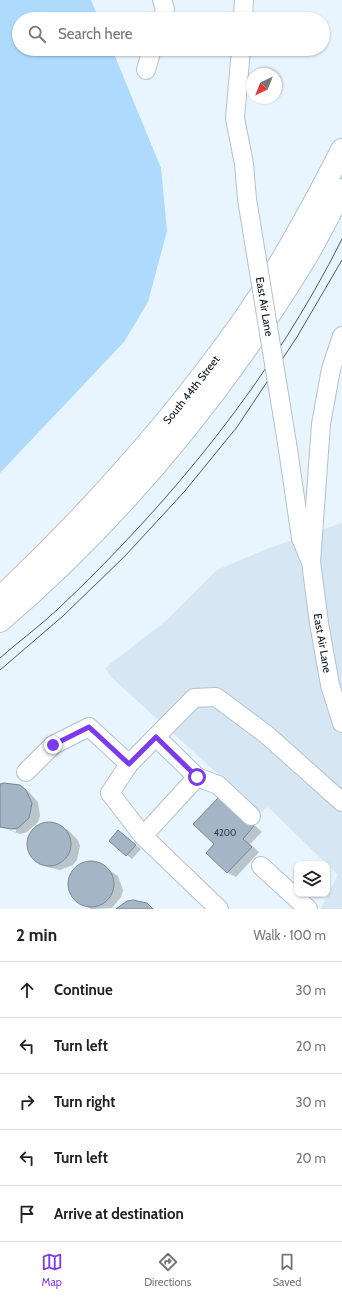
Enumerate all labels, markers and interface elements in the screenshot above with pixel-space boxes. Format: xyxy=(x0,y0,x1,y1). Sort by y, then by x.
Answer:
search box xyxy=(12,12,330,56)
icon: search xyxy=(26,23,48,45)
text: Search here xyxy=(58,25,133,43)
north arrow xyxy=(246,68,282,104)
street label: East Air Lane xyxy=(253,276,276,338)
street label: South 44th Street xyxy=(160,352,223,427)
street label: East Air Lane xyxy=(311,613,335,674)
route end xyxy=(44,736,62,754)
route start xyxy=(188,768,206,786)
house number: 4200 xyxy=(214,827,236,838)
map controls xyxy=(294,861,330,897)
button: layers xyxy=(294,861,330,897)
text: 2 min xyxy=(16,925,57,945)
text: Walk · 100 m xyxy=(253,927,326,943)
icon: ahead xyxy=(16,979,38,1001)
text: Continue xyxy=(54,981,113,999)
text: 30 m xyxy=(296,982,326,998)
icon: left xyxy=(16,1035,38,1057)
text: Turn left xyxy=(54,1037,108,1055)
text: 20 m xyxy=(296,1038,326,1054)
icon: right xyxy=(16,1091,38,1113)
text: Turn right xyxy=(54,1093,115,1111)
text: 30 m xyxy=(296,1094,326,1110)
icon: left xyxy=(16,1147,38,1169)
text: Turn left xyxy=(54,1149,108,1167)
text: 20 m xyxy=(296,1150,326,1166)
icon: arrive xyxy=(16,1203,38,1225)
text: Arrive at destination xyxy=(54,1205,184,1223)
tab: Map xyxy=(41,1251,63,1289)
tab: Directions xyxy=(144,1251,191,1289)
tab: Saved xyxy=(273,1251,301,1289)

